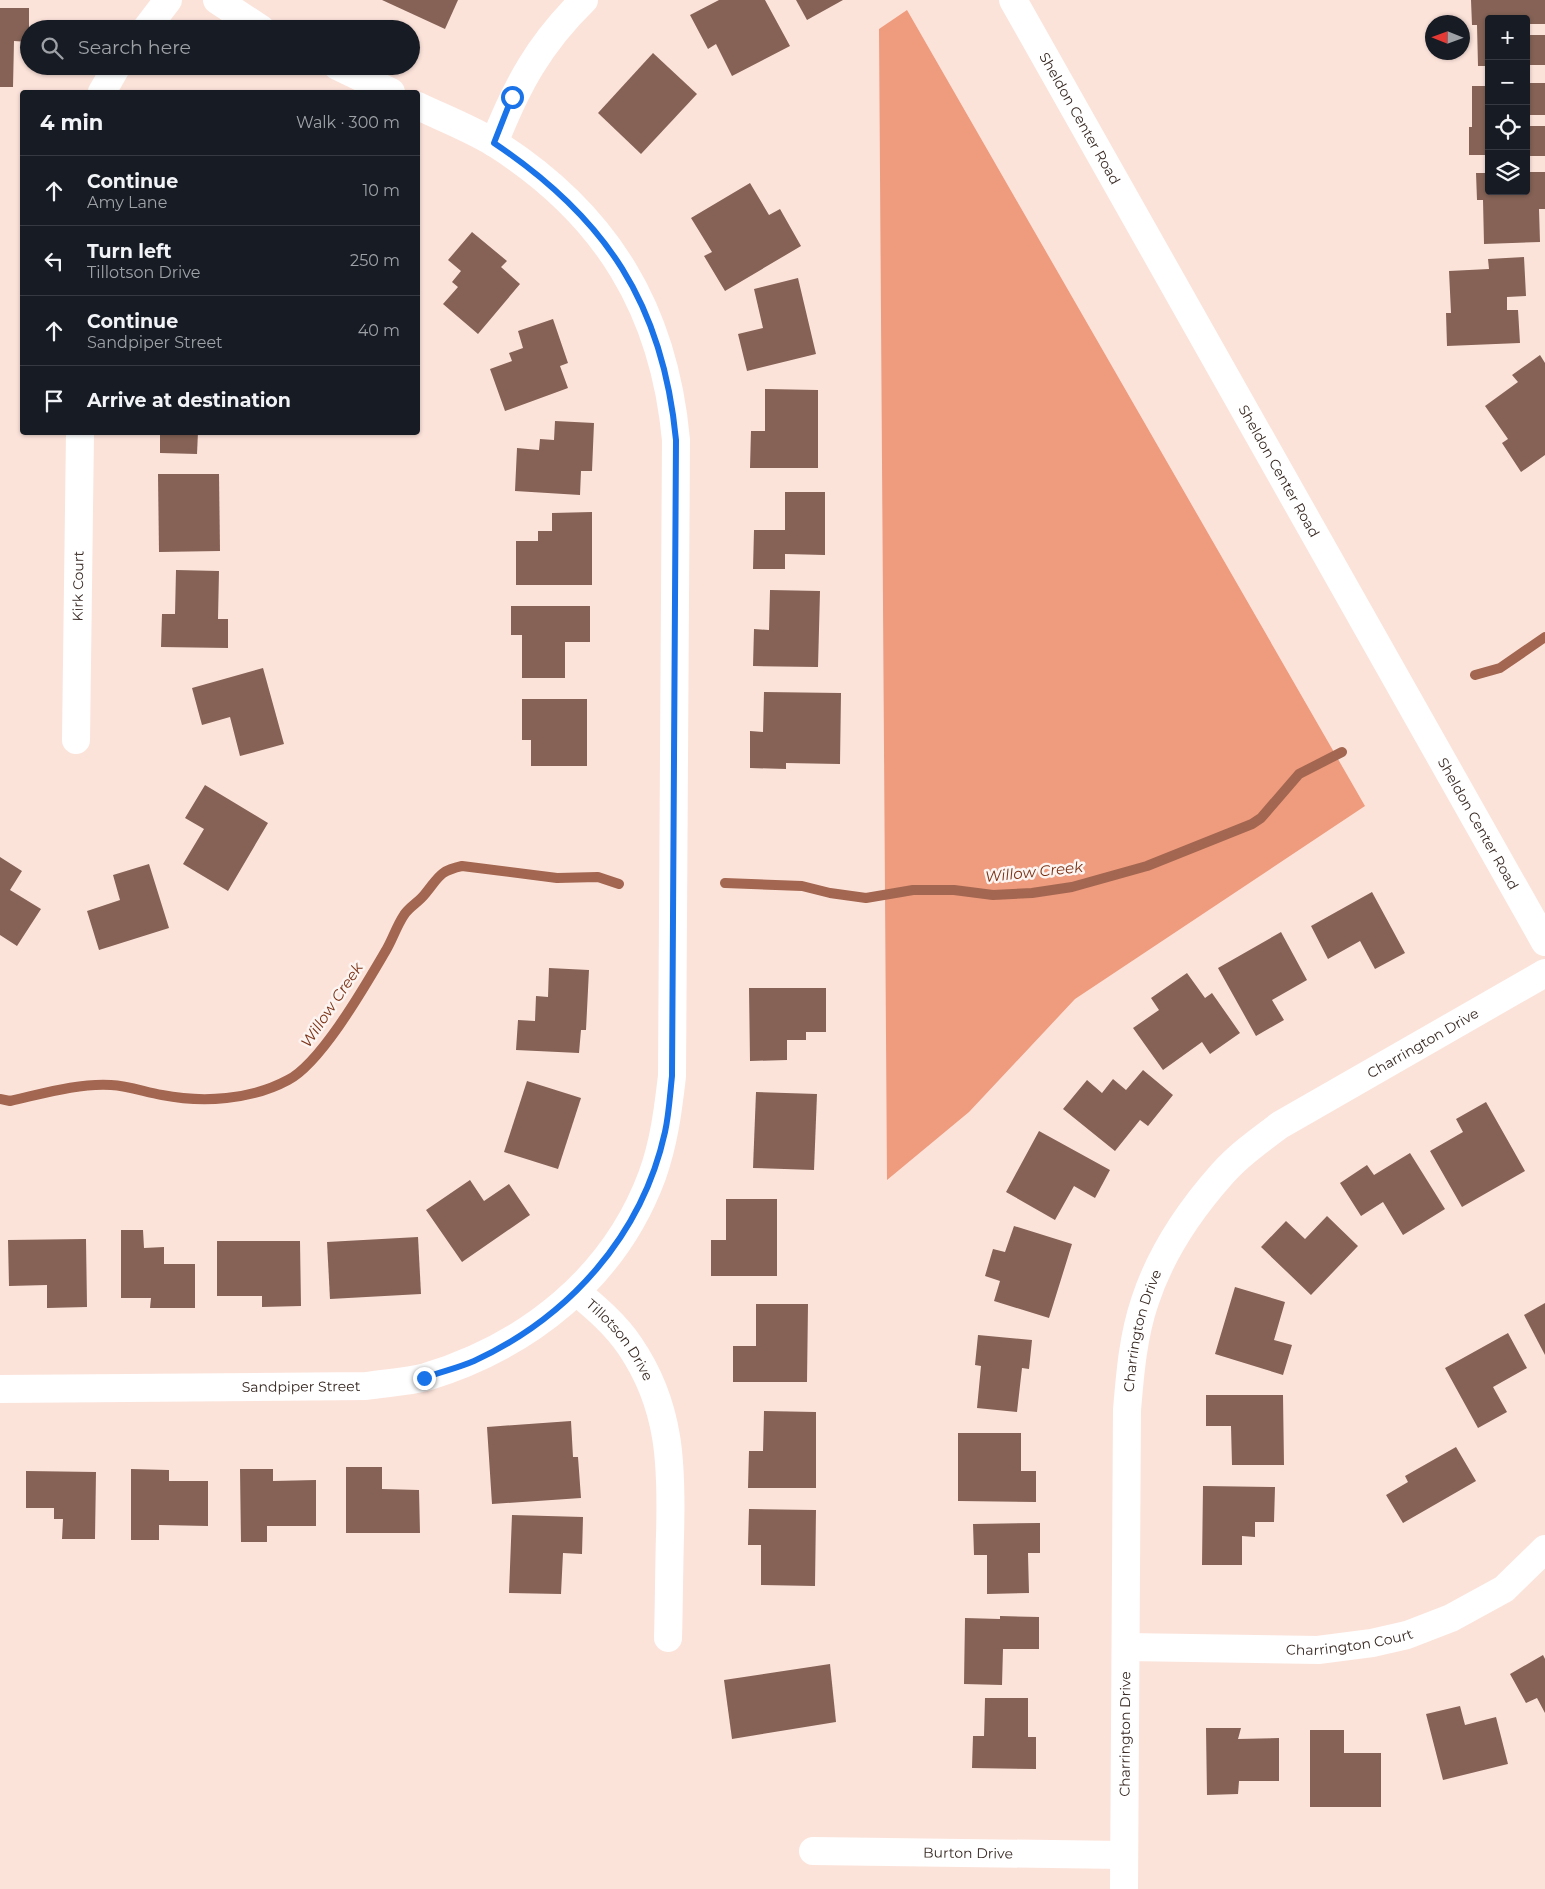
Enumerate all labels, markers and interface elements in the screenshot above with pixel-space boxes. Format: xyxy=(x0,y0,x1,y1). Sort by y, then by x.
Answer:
north arrow xyxy=(1425,15,1470,60)
map controls xyxy=(1485,15,1530,195)
button: + xyxy=(1485,15,1530,60)
search box xyxy=(20,20,420,75)
icon: search xyxy=(38,34,66,62)
text: Search here xyxy=(78,36,191,59)
street label: Sheldon Center Road xyxy=(1035,49,1124,188)
button: − xyxy=(1485,60,1530,105)
route start xyxy=(501,86,524,109)
button: locate xyxy=(1485,105,1530,150)
text: 4 min xyxy=(40,110,103,135)
text: Walk · 300 m xyxy=(296,113,400,132)
button: layers xyxy=(1485,150,1530,195)
text: Continue xyxy=(87,170,178,193)
icon: ahead xyxy=(40,177,68,205)
text: 10 m xyxy=(362,181,400,200)
text: Amy Lane xyxy=(87,193,167,212)
text: Turn left xyxy=(87,240,172,263)
icon: left xyxy=(40,247,68,275)
text: 250 m xyxy=(350,251,400,270)
text: Tillotson Drive xyxy=(87,263,200,282)
text: Continue xyxy=(87,310,178,333)
icon: ahead xyxy=(40,317,68,345)
text: 40 m xyxy=(358,321,400,340)
text: Sandpiper Street xyxy=(87,333,223,352)
icon: arrive xyxy=(40,387,68,415)
text: Arrive at destination xyxy=(87,389,291,412)
street label: Sheldon Center Road xyxy=(1235,402,1324,540)
street label: Kirk Court xyxy=(69,550,87,621)
street label: Sheldon Center Road xyxy=(1434,754,1523,893)
water label: Willow Creek xyxy=(984,857,1085,886)
water label: Willow Creek xyxy=(296,958,368,1051)
street label: Charrington Drive xyxy=(1364,1004,1482,1082)
street label: Charrington Drive xyxy=(1120,1267,1165,1393)
street label: Tillotson Drive xyxy=(583,1295,657,1384)
route end xyxy=(413,1367,436,1390)
street label: Sandpiper Street xyxy=(242,1377,361,1396)
street label: Charrington Court xyxy=(1286,1624,1416,1659)
street label: Charrington Drive xyxy=(1116,1671,1134,1797)
street label: Burton Drive xyxy=(923,1843,1013,1863)

